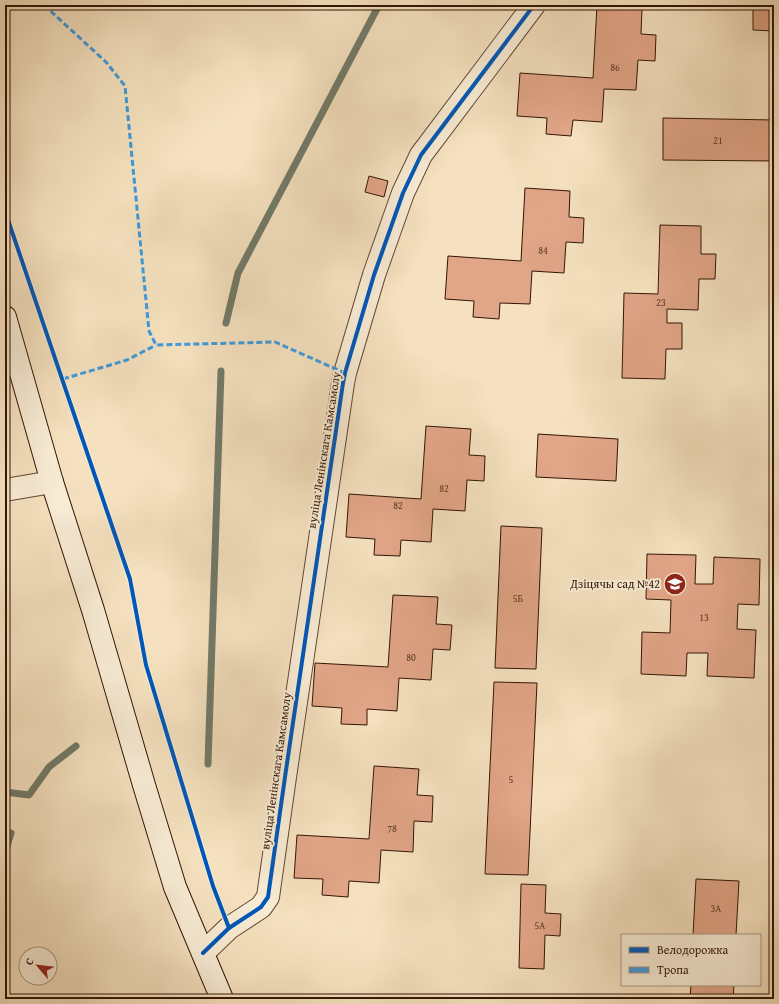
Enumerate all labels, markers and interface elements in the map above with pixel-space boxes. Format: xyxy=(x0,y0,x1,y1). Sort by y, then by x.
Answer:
house number: 86 xyxy=(610,60,620,75)
house number: 21 xyxy=(713,133,723,148)
house number: 84 xyxy=(538,243,548,258)
house number: 23 xyxy=(656,295,666,310)
street label: вуліца Ленінскага Камсамолу xyxy=(303,370,344,530)
house number: 82 xyxy=(439,481,449,496)
house number: 82 xyxy=(393,498,403,513)
school or university icon: Дзіцячы сад №42 xyxy=(662,571,688,597)
place label: Дзіцячы сад №42 xyxy=(569,575,660,592)
house number: 5Б xyxy=(513,591,524,606)
house number: 13 xyxy=(699,610,709,625)
house number: 80 xyxy=(406,650,416,665)
street label: вуліца Ленінскага Камсамолу xyxy=(256,691,295,851)
house number: 5 xyxy=(509,772,514,787)
house number: 78 xyxy=(387,821,397,836)
house number: 3А xyxy=(711,901,721,916)
house number: 5А xyxy=(535,918,545,933)
legend xyxy=(621,934,761,986)
text: Велодорожка xyxy=(657,941,728,958)
north arrow xyxy=(18,946,58,986)
text: С xyxy=(21,955,38,968)
text: Тропа xyxy=(657,961,689,978)

